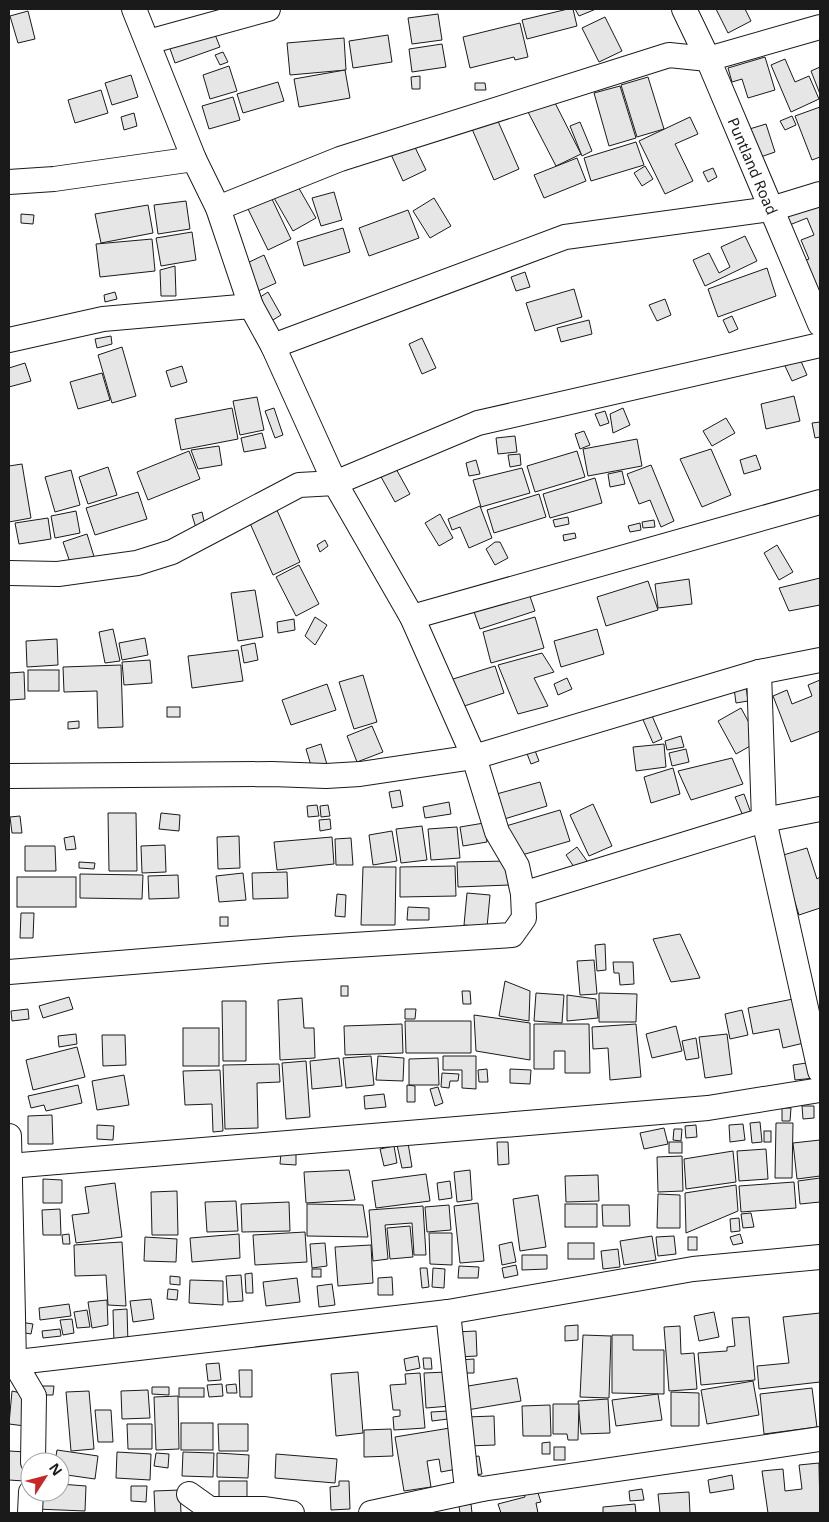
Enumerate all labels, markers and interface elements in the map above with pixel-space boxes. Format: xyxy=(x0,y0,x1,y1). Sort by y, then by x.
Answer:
street label: Puntland Road xyxy=(724,114,782,218)
north arrow xyxy=(20,1452,70,1502)
text: N xyxy=(45,1459,67,1479)

